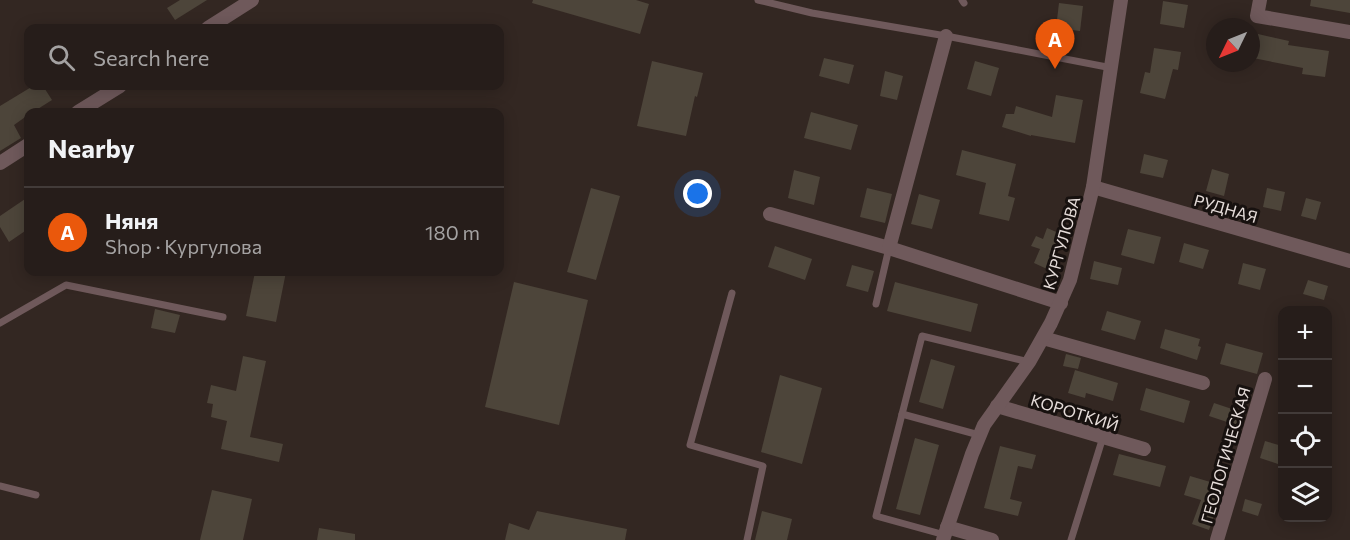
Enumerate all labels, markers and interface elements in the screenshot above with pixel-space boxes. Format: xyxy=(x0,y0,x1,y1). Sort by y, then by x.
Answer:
north arrow xyxy=(1206,18,1260,72)
pin: A xyxy=(1036,20,1074,69)
search box xyxy=(24,24,504,90)
icon: search xyxy=(45,41,78,74)
text: Search here xyxy=(93,44,209,71)
text: Nearby xyxy=(48,132,135,163)
your location xyxy=(683,179,712,208)
street label: РУДНАЯ xyxy=(1192,190,1260,226)
street label: КУРГУЛОВА xyxy=(1039,194,1083,292)
text: Няня xyxy=(105,207,159,234)
text: A xyxy=(60,220,75,244)
text: 180 m xyxy=(425,220,480,244)
text: Shop · Кургулова xyxy=(105,234,262,258)
map controls xyxy=(1278,306,1332,522)
button: + xyxy=(1278,306,1332,360)
button: − xyxy=(1278,360,1332,414)
street label: ГЕОЛОГИЧЕСКАЯ xyxy=(1196,384,1254,526)
street label: КОРОТКИЙ xyxy=(1029,390,1121,434)
button: locate xyxy=(1278,414,1332,468)
button: layers xyxy=(1278,468,1332,522)

